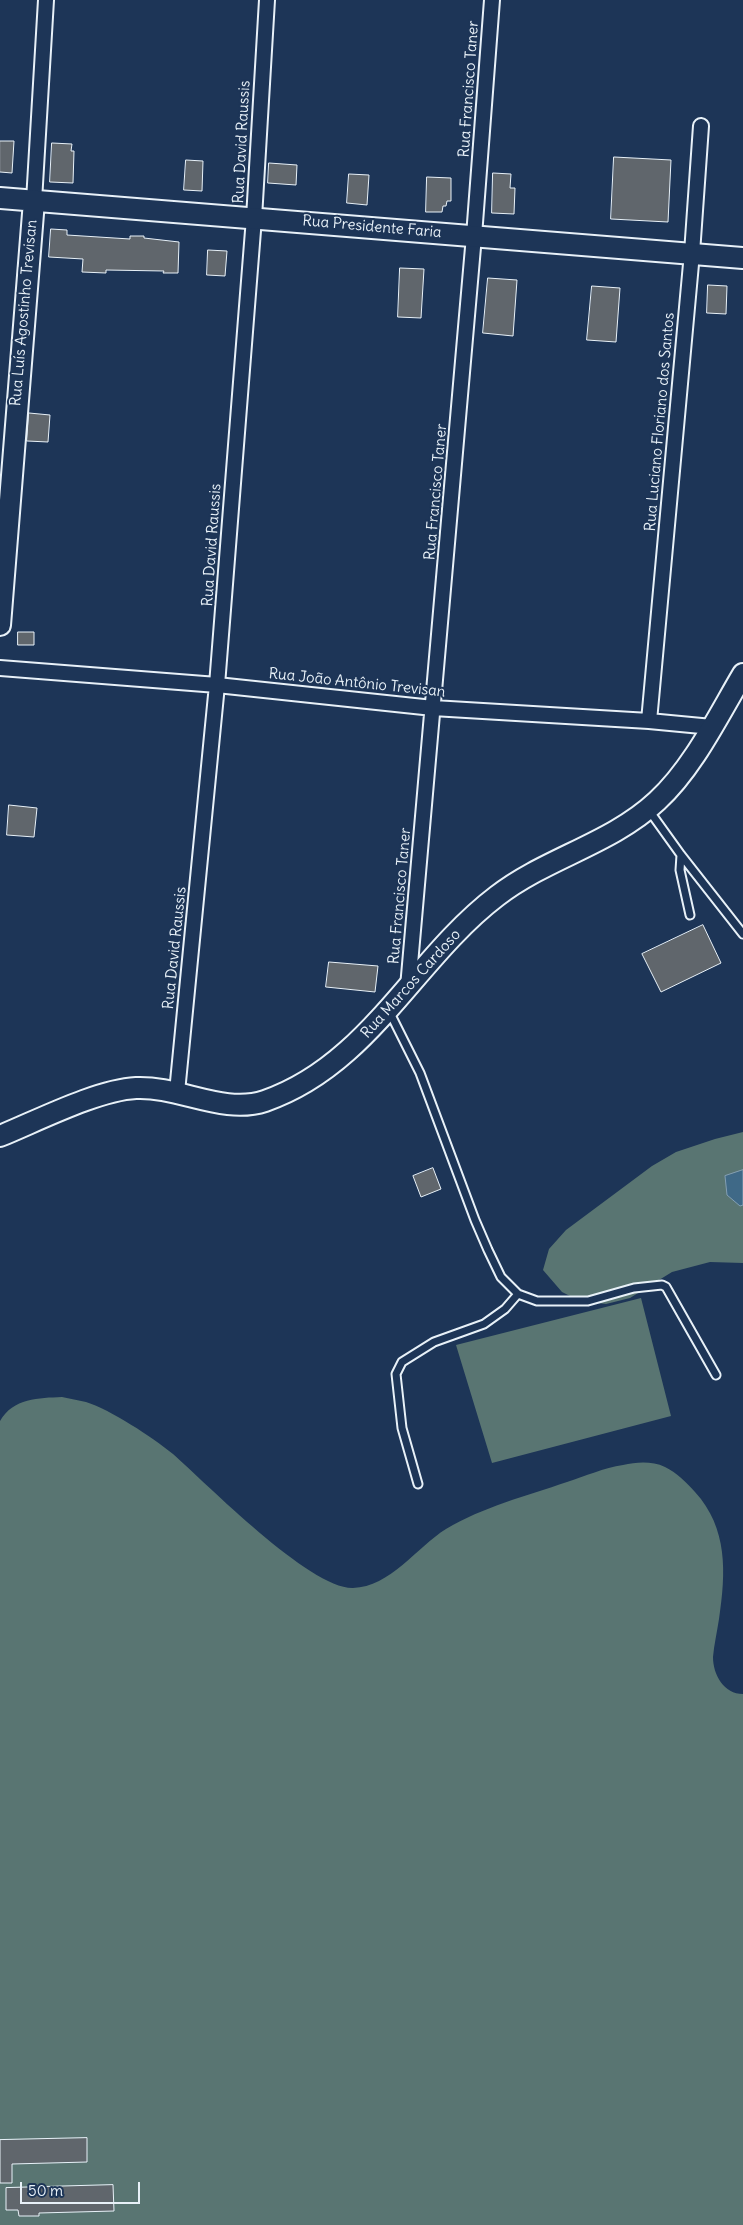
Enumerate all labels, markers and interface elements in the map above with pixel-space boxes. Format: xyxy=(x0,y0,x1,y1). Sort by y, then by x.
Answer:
street label: Rua Francisco Taner xyxy=(455,20,483,158)
street label: Rua David Raussis xyxy=(230,80,254,204)
street label: Rua Presidente Faria xyxy=(302,212,442,242)
street label: Rua Luís Agostinho Trevisan xyxy=(7,219,41,407)
street label: Rua Luciano Floriano dos Santos xyxy=(641,312,679,532)
street label: Rua Francisco Taner xyxy=(421,423,451,561)
street label: Rua David Raussis xyxy=(199,483,225,607)
street label: Rua João Antônio Trevisan xyxy=(268,665,446,701)
street label: Rua Francisco Taner xyxy=(385,827,415,965)
street label: Rua David Raussis xyxy=(160,886,190,1010)
street label: Rua Marcos Cardoso xyxy=(357,926,465,1042)
scale bar xyxy=(22,2172,142,2204)
text: 50 m xyxy=(28,2181,63,2200)

